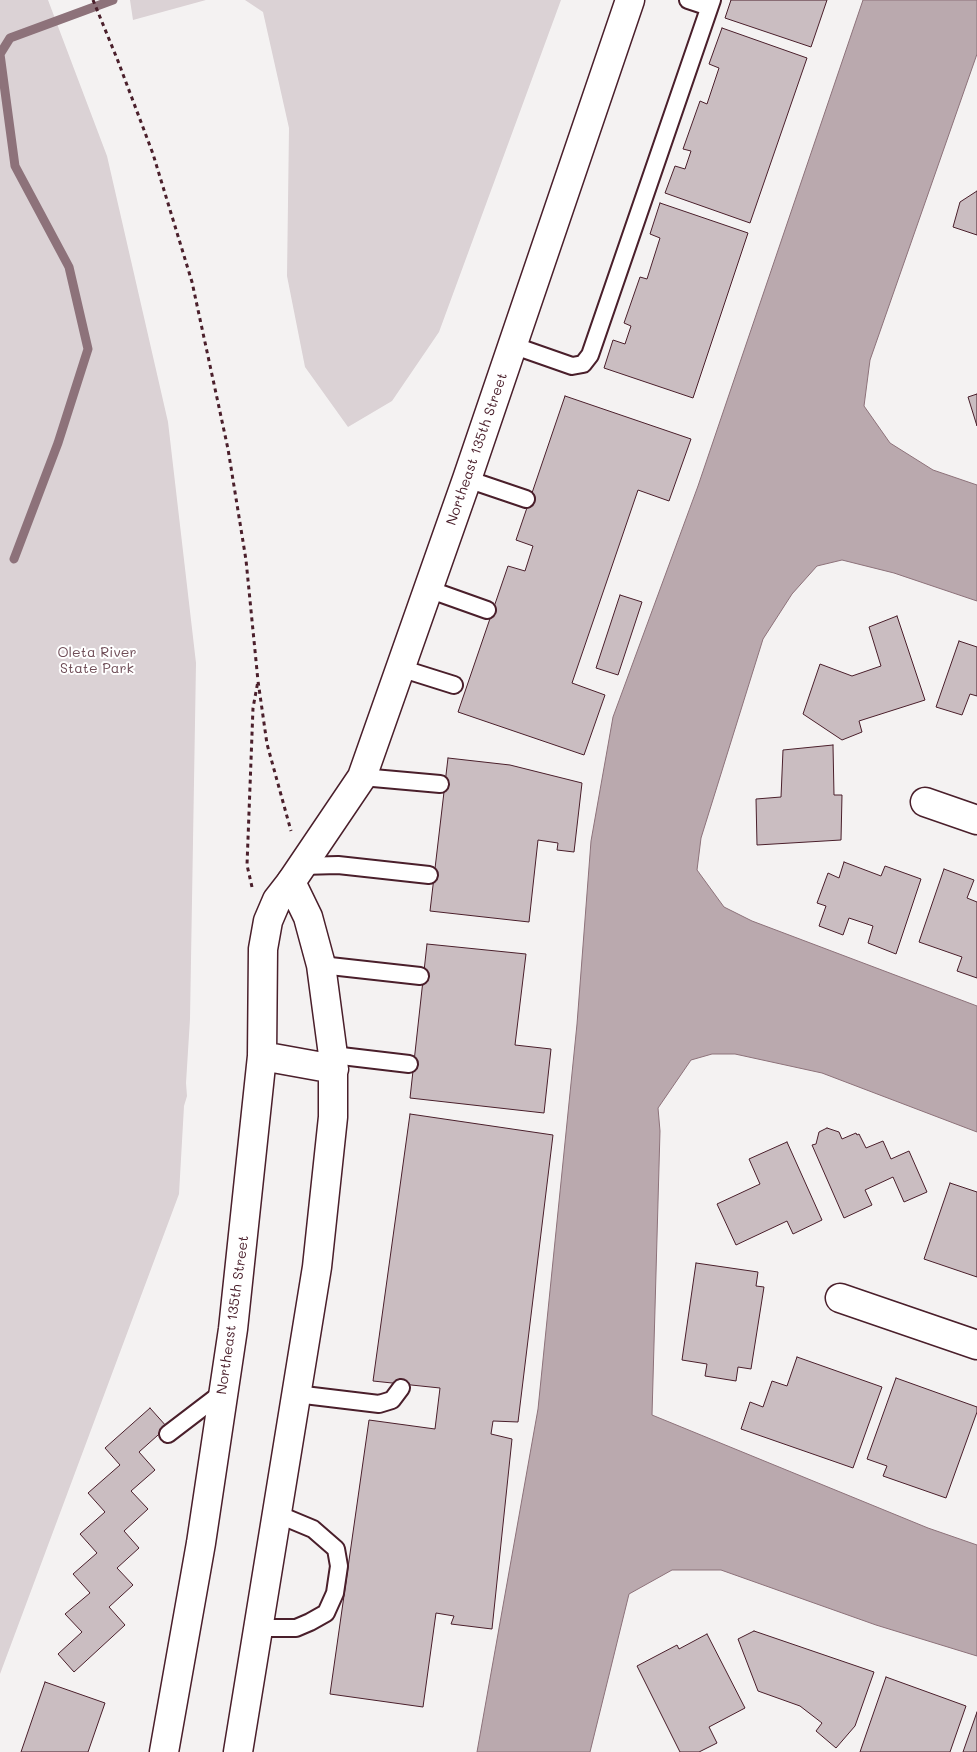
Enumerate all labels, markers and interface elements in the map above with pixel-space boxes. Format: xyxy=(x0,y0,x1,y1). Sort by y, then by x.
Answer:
street label: Northeast 135th Street xyxy=(443,370,511,528)
park label: Oleta River State Park xyxy=(58,645,136,678)
street label: Northeast 135th Street xyxy=(214,1234,252,1396)

